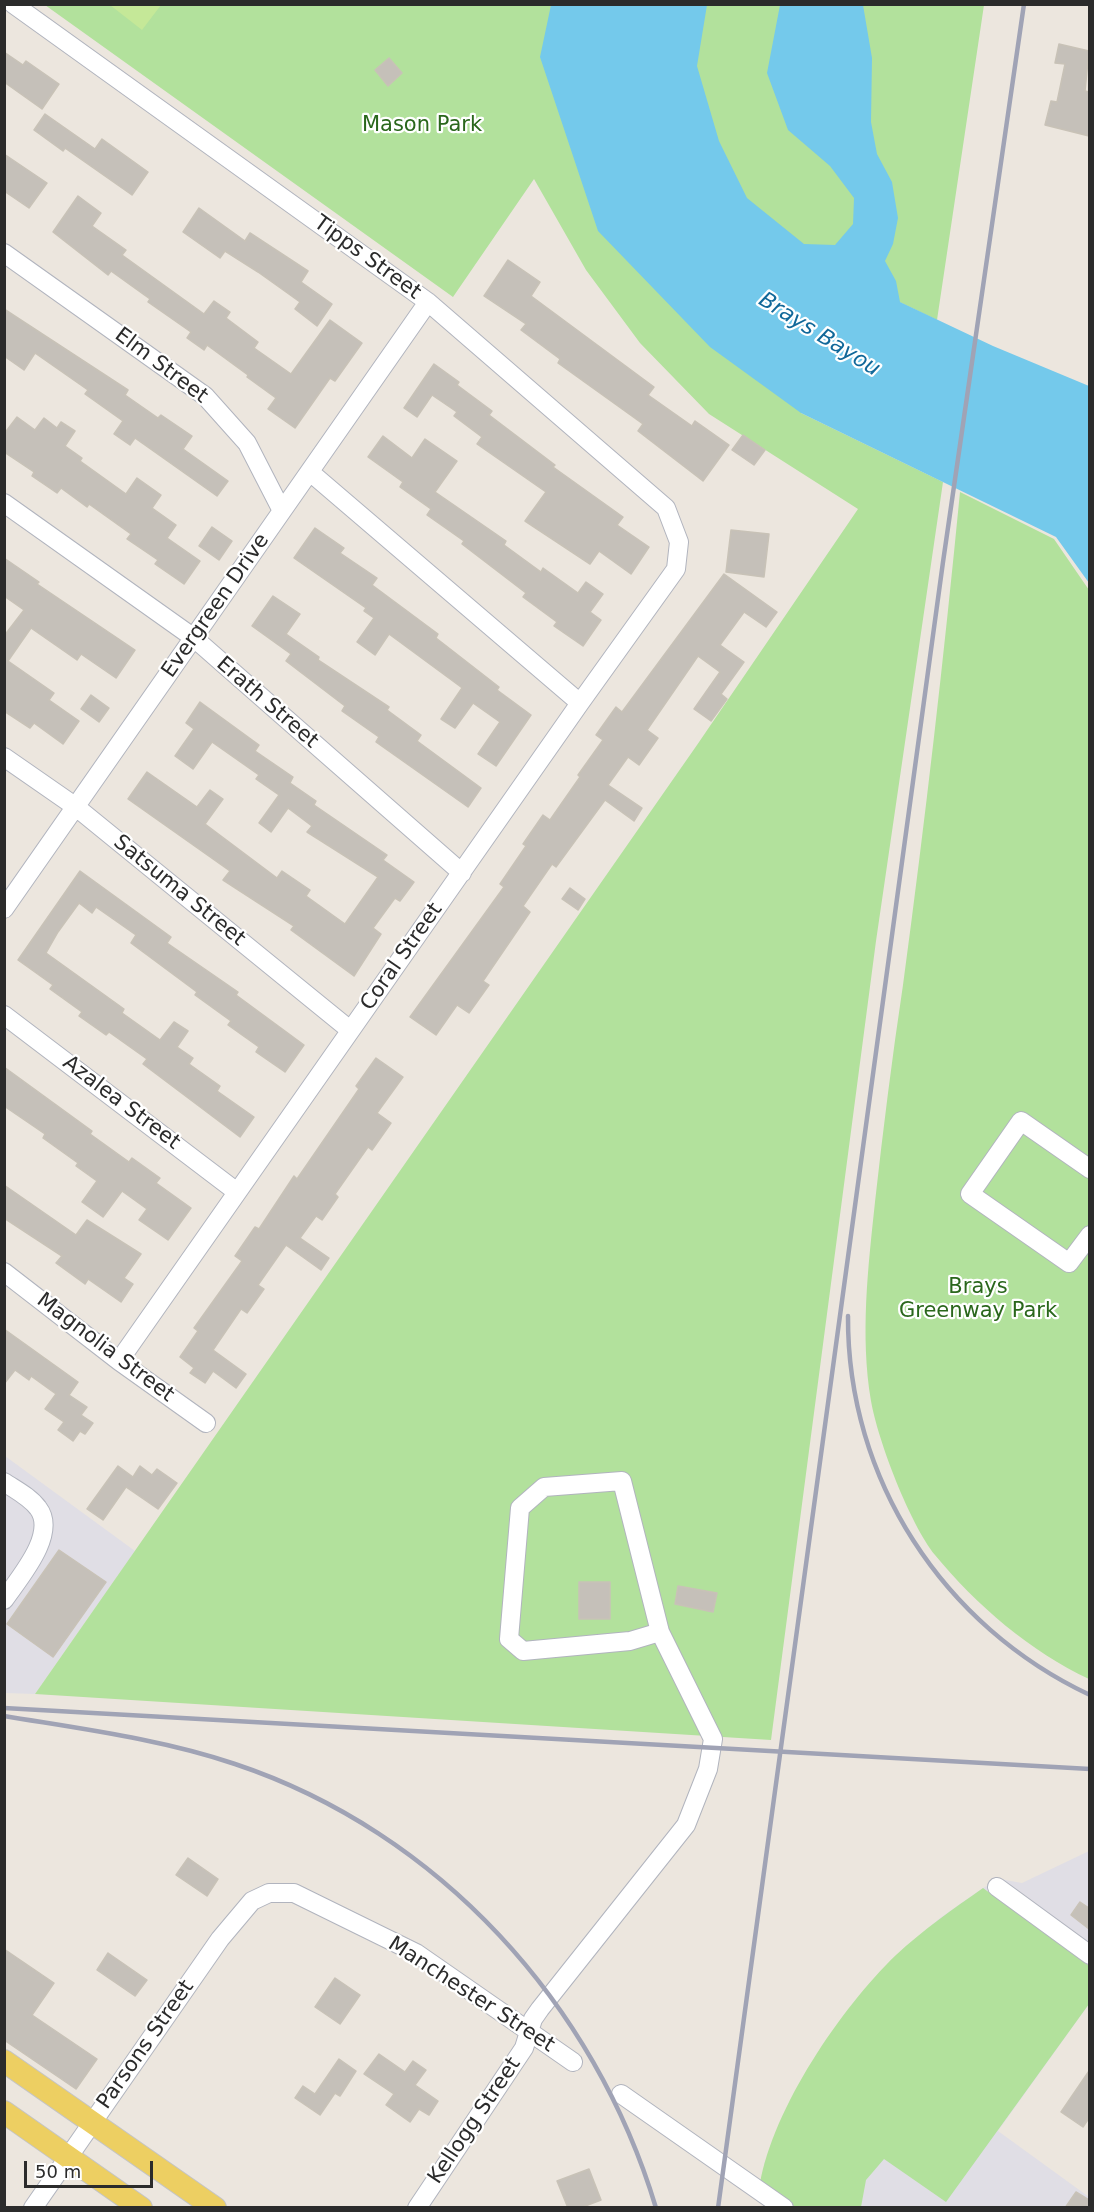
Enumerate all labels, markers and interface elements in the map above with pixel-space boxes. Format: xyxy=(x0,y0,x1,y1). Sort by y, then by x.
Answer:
park label: Mason Park xyxy=(362,113,482,139)
street label: Tipps Street xyxy=(309,211,425,305)
water label: Brays Bayou xyxy=(753,287,885,383)
street label: Elm Street xyxy=(109,323,213,409)
street label: Evergreen Drive xyxy=(157,529,275,683)
street label: Erath Street xyxy=(211,652,323,754)
street label: Satsuma Street xyxy=(108,830,250,952)
street label: Coral Street xyxy=(356,898,448,1016)
street label: Azalea Street xyxy=(57,1051,185,1155)
park label: Brays Greenway Park xyxy=(899,1275,1057,1325)
street label: Magnolia Street xyxy=(31,1288,179,1408)
street label: Manchester Street xyxy=(383,1932,559,2058)
street label: Parsons Street xyxy=(92,1976,200,2114)
street label: Kellogg Street xyxy=(423,2053,527,2189)
scale bar xyxy=(27,2149,156,2187)
text: 50 m xyxy=(35,2161,81,2182)

